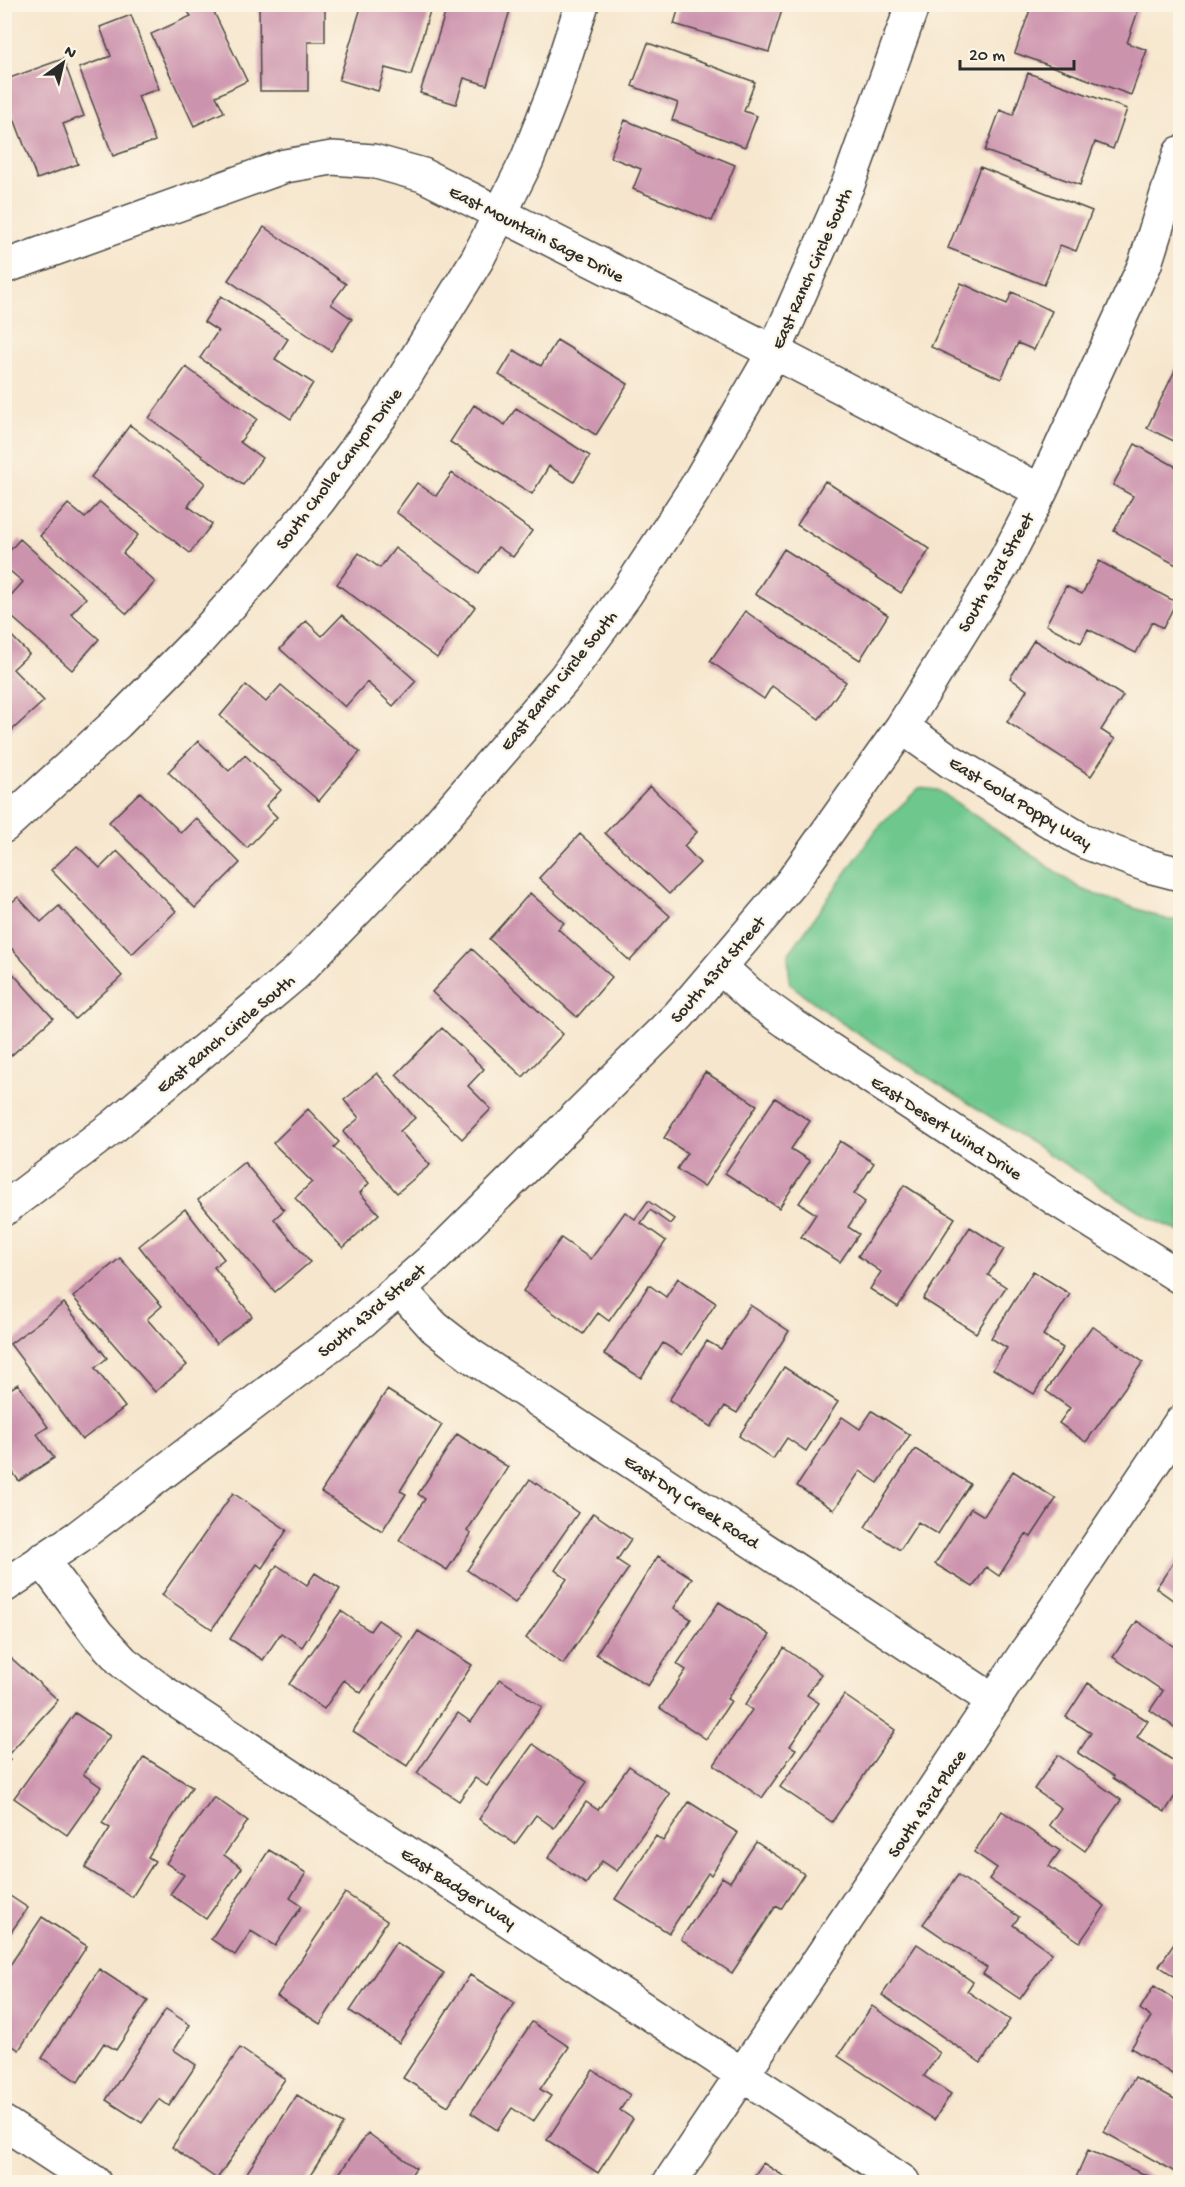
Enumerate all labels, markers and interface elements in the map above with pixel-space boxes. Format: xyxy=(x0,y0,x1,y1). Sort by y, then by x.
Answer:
north arrow xyxy=(33,33,93,93)
scale bar xyxy=(960,33,1074,71)
text: N xyxy=(60,43,80,65)
text: 20 m xyxy=(969,46,1005,67)
street label: East Mountain Sage Drive xyxy=(445,182,628,289)
street label: East Ranch Circle South xyxy=(768,185,858,353)
street label: South Cholla Canyon Drive xyxy=(272,384,408,554)
street label: South 43rd Street xyxy=(954,508,1041,637)
street label: East Ranch Circle South xyxy=(497,607,623,756)
street label: East Gold Poppy Way xyxy=(944,753,1095,855)
street label: South 43rd Street xyxy=(667,912,772,1028)
street label: East Ranch Circle South xyxy=(153,971,300,1099)
street label: East Desert Wind Drive xyxy=(866,1072,1026,1186)
street label: South 43rd Street xyxy=(314,1260,432,1363)
street label: East Dry Creek Road xyxy=(619,1452,763,1555)
street label: South 43rd Place xyxy=(884,1746,972,1862)
street label: East Badger Way xyxy=(396,1844,519,1934)

